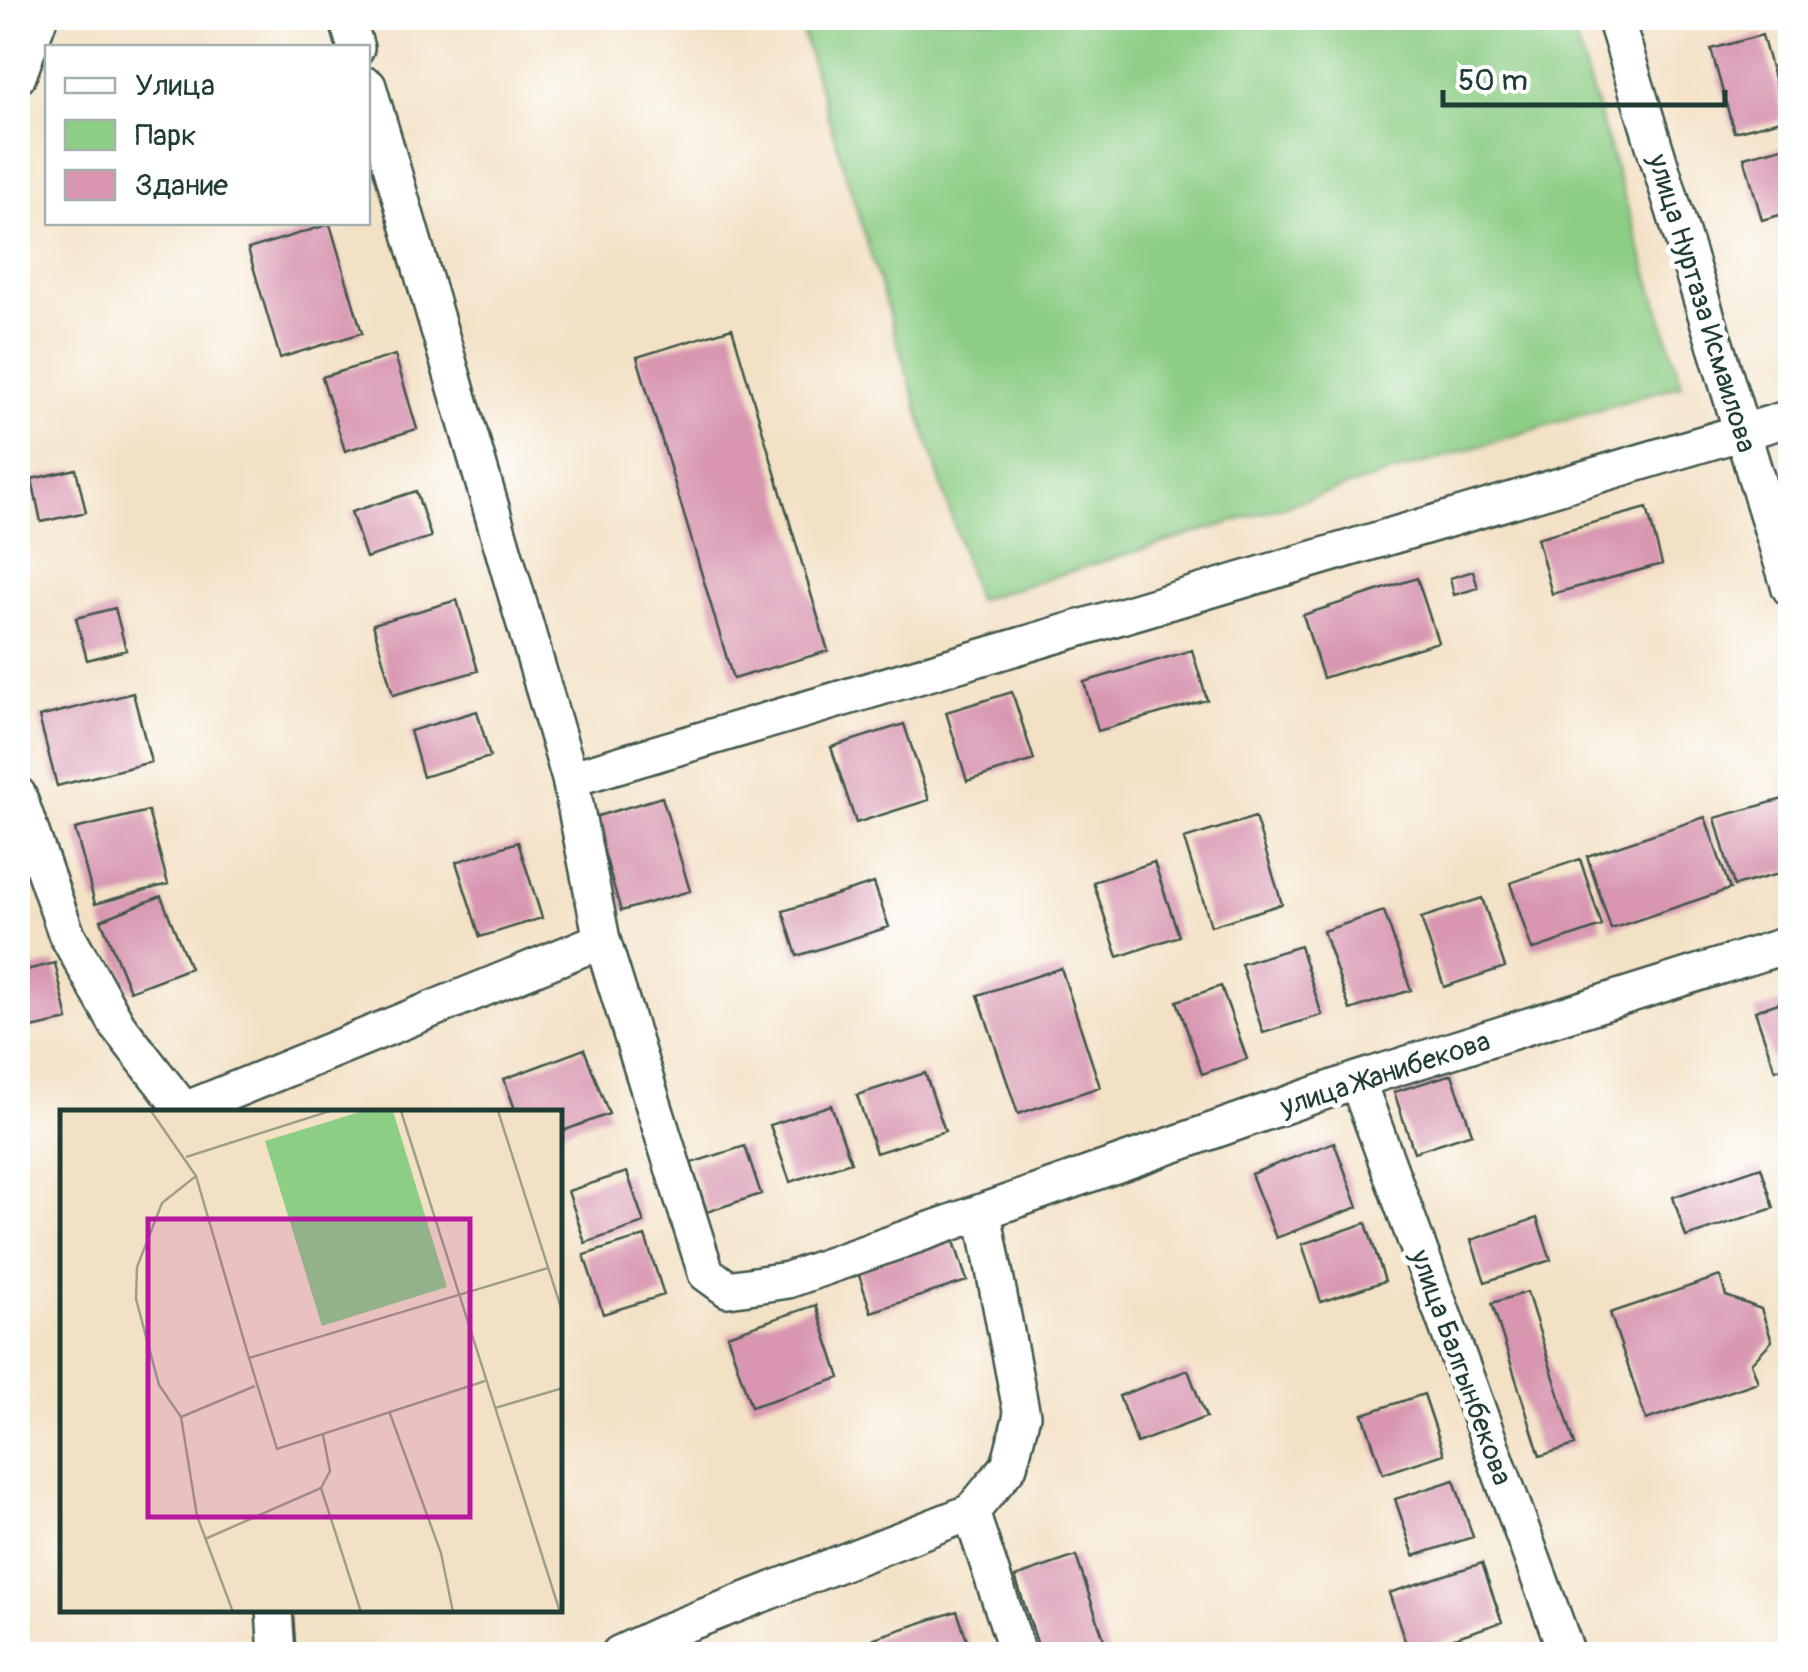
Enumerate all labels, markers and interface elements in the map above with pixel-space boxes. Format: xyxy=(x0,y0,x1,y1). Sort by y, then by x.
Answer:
legend xyxy=(45,45,370,225)
scale bar xyxy=(1443,45,1726,107)
text: 50 m xyxy=(1458,62,1528,99)
text: Улица xyxy=(135,67,215,104)
text: Парк xyxy=(135,117,197,154)
street label: улица Нуртаза Исмаилова xyxy=(1639,149,1764,457)
text: Здание xyxy=(135,167,228,204)
street label: улица Жанибекова xyxy=(1275,1024,1495,1125)
inset map xyxy=(60,1110,562,1612)
street label: улица Балгынбекова xyxy=(1401,1244,1519,1490)

